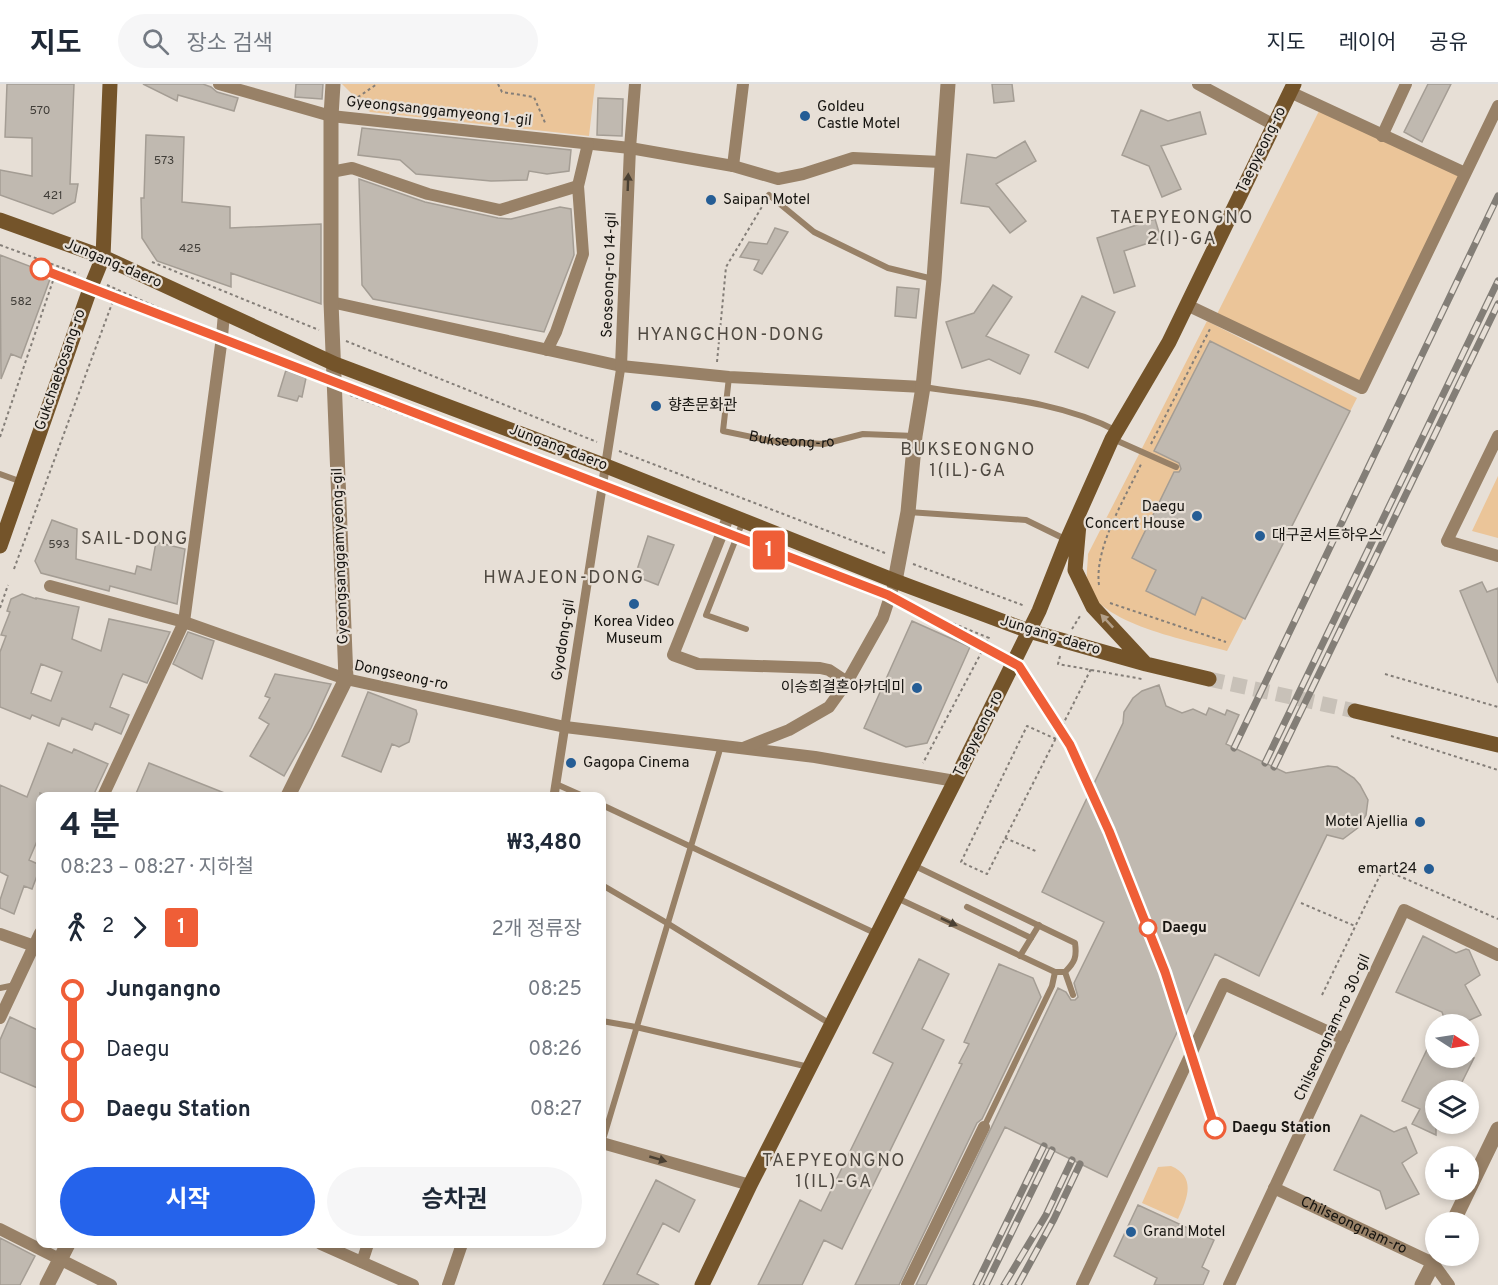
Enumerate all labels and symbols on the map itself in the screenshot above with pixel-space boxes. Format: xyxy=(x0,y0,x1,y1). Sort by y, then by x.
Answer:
street label: Gyeongsanggamyeong 1-gil xyxy=(345,93,533,131)
place label: Goldeu Castle Motel xyxy=(817,98,900,134)
house number: 570 xyxy=(30,103,50,119)
street label: Taepyeong-ro xyxy=(1233,104,1291,196)
marker: Goldeu Castle Motel xyxy=(798,109,812,123)
house number: 573 xyxy=(154,153,174,169)
one-way arrow xyxy=(624,172,633,191)
house number: 421 xyxy=(43,188,63,204)
place label: Saipan Motel xyxy=(723,191,810,210)
marker: Saipan Motel xyxy=(704,193,718,207)
district label: TAEPYEONGNO 2(I)-GA xyxy=(1110,207,1254,251)
street label: Seoseong-ro 14-gil xyxy=(598,212,622,338)
street label: Jungang-daero xyxy=(61,235,165,293)
house number: 425 xyxy=(179,241,201,257)
unlabelled marker xyxy=(30,258,52,280)
house number: 582 xyxy=(10,294,32,310)
street label: Gukchaebosang-ro xyxy=(31,307,91,433)
district label: HYANGCHON-DONG xyxy=(637,324,825,347)
place label: 향촌문화관 xyxy=(668,397,737,416)
marker: 향촌문화관 xyxy=(649,399,663,413)
street label: Jungang-daero xyxy=(506,421,610,475)
street label: Bukseong-ro xyxy=(747,427,837,454)
district label: BUKSEONGNO 1(IL)-GA xyxy=(900,439,1036,483)
street label: Gyeongsanggamyeong-gil xyxy=(328,467,354,645)
place label: Daegu Concert House xyxy=(1085,498,1185,534)
marker: Daegu Concert House xyxy=(1190,509,1204,523)
place label: 대구콘서트하우스 xyxy=(1272,527,1383,546)
district label: SAIL-DONG xyxy=(81,528,189,551)
marker: 대구콘서트하우스 xyxy=(1253,529,1267,543)
line badge: 1 xyxy=(750,530,788,570)
house number: 593 xyxy=(48,537,70,553)
district label: HWAJEON-DONG xyxy=(483,567,645,590)
marker: Korea Video Museum xyxy=(627,597,641,611)
street label: Gyodong-gil xyxy=(548,598,580,682)
street label: Jungang-daero xyxy=(998,612,1102,660)
place label: Korea Video Museum xyxy=(594,613,674,649)
one-way arrow xyxy=(1100,614,1114,629)
street label: Dongseong-ro xyxy=(352,657,450,695)
place label: 이승희결혼아카데미 xyxy=(781,679,905,698)
marker: 이승희결혼아카데미 xyxy=(910,681,924,695)
street label: Taepyeong-ro xyxy=(950,688,1008,780)
place label: Gagopa Cinema xyxy=(583,754,689,773)
marker: Gagopa Cinema xyxy=(564,756,578,770)
place label: Motel Ajellia xyxy=(1325,813,1408,832)
marker: Motel Ajellia xyxy=(1413,815,1427,829)
place label: emart24 xyxy=(1358,860,1417,879)
marker: emart24 xyxy=(1422,862,1436,876)
one-way arrow xyxy=(941,918,958,927)
marker: Daegu xyxy=(1139,919,1157,937)
place label: Daegu xyxy=(1162,919,1207,938)
street label: Chilseongnam-ro 30-gil xyxy=(1291,951,1375,1105)
north arrow xyxy=(1425,1014,1479,1068)
marker: Daegu Station xyxy=(1204,1117,1226,1139)
place label: Daegu Station xyxy=(1232,1119,1331,1138)
district label: TAEPYEONGNO 1(IL)-GA xyxy=(762,1150,906,1194)
one-way arrow xyxy=(649,1155,667,1164)
street label: Chilseongnam-ro xyxy=(1297,1192,1410,1259)
place label: Grand Motel xyxy=(1143,1223,1225,1242)
marker: Grand Motel xyxy=(1124,1225,1138,1239)

